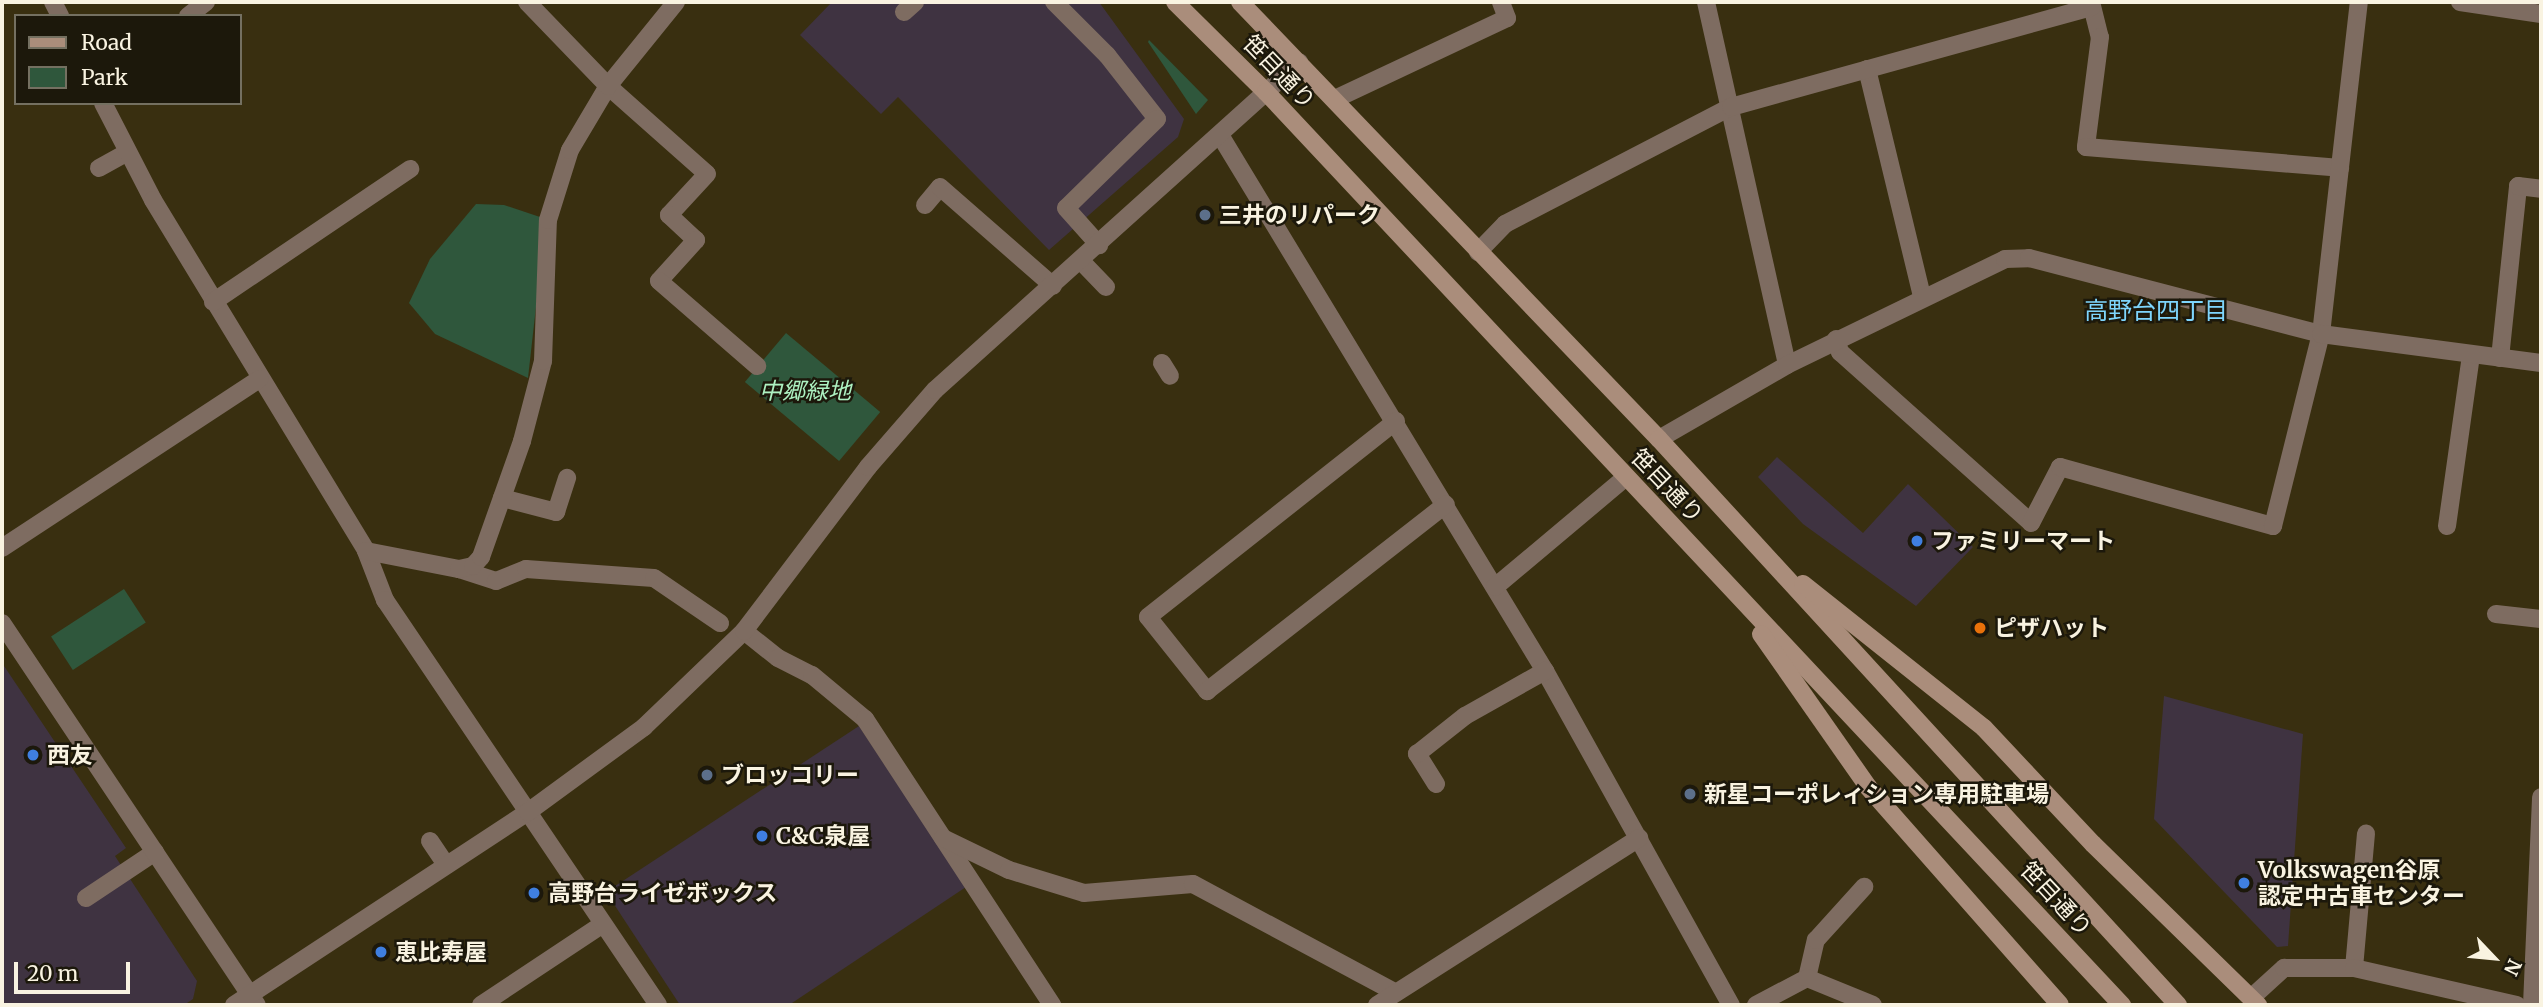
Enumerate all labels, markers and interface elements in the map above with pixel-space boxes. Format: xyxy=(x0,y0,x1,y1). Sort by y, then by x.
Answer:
legend xyxy=(14,14,242,105)
text: Road xyxy=(81,29,132,56)
street label: 笹目通り xyxy=(1237,29,1321,115)
text: Park xyxy=(81,64,128,91)
place label: 三井のリパーク xyxy=(1219,201,1380,229)
marker: 三井のリパーク xyxy=(1197,207,1213,223)
district label: 高野台四丁目 xyxy=(2084,297,2228,325)
park label: 中郷緑地 xyxy=(759,377,851,405)
street label: 笹目通り xyxy=(1625,443,1709,529)
place label: ファミリーマート xyxy=(1931,527,2115,555)
marker: ファミリーマート xyxy=(1909,533,1925,549)
place label: ピザハット xyxy=(1994,614,2109,642)
marker: ピザハット xyxy=(1972,620,1988,636)
place label: 西友 xyxy=(47,741,93,769)
marker: 西友 xyxy=(25,747,41,763)
place label: ブロッコリー xyxy=(721,761,859,789)
marker: ブロッコリー xyxy=(699,767,715,783)
place label: 新星コーポレィション専用駐車場 xyxy=(1704,780,2049,808)
marker: 新星コーポレィション専用駐車場 xyxy=(1682,786,1698,802)
place label: C&C泉屋 xyxy=(776,822,870,850)
marker: C&C泉屋 xyxy=(754,828,770,844)
street label: 笹目通り xyxy=(2015,856,2097,942)
place label: Volkswagen谷原 認定中古車センター xyxy=(2258,856,2465,910)
marker: Volkswagen谷原 認定中古車センター xyxy=(2236,875,2252,891)
place label: 高野台ライゼボックス xyxy=(548,879,778,907)
marker: 高野台ライゼボックス xyxy=(526,885,542,901)
north arrow xyxy=(2459,923,2529,993)
place label: 恵比寿屋 xyxy=(395,938,487,966)
marker: 恵比寿屋 xyxy=(373,944,389,960)
scale bar xyxy=(18,948,133,992)
text: N xyxy=(2499,955,2527,979)
text: 20 m xyxy=(27,960,78,987)

